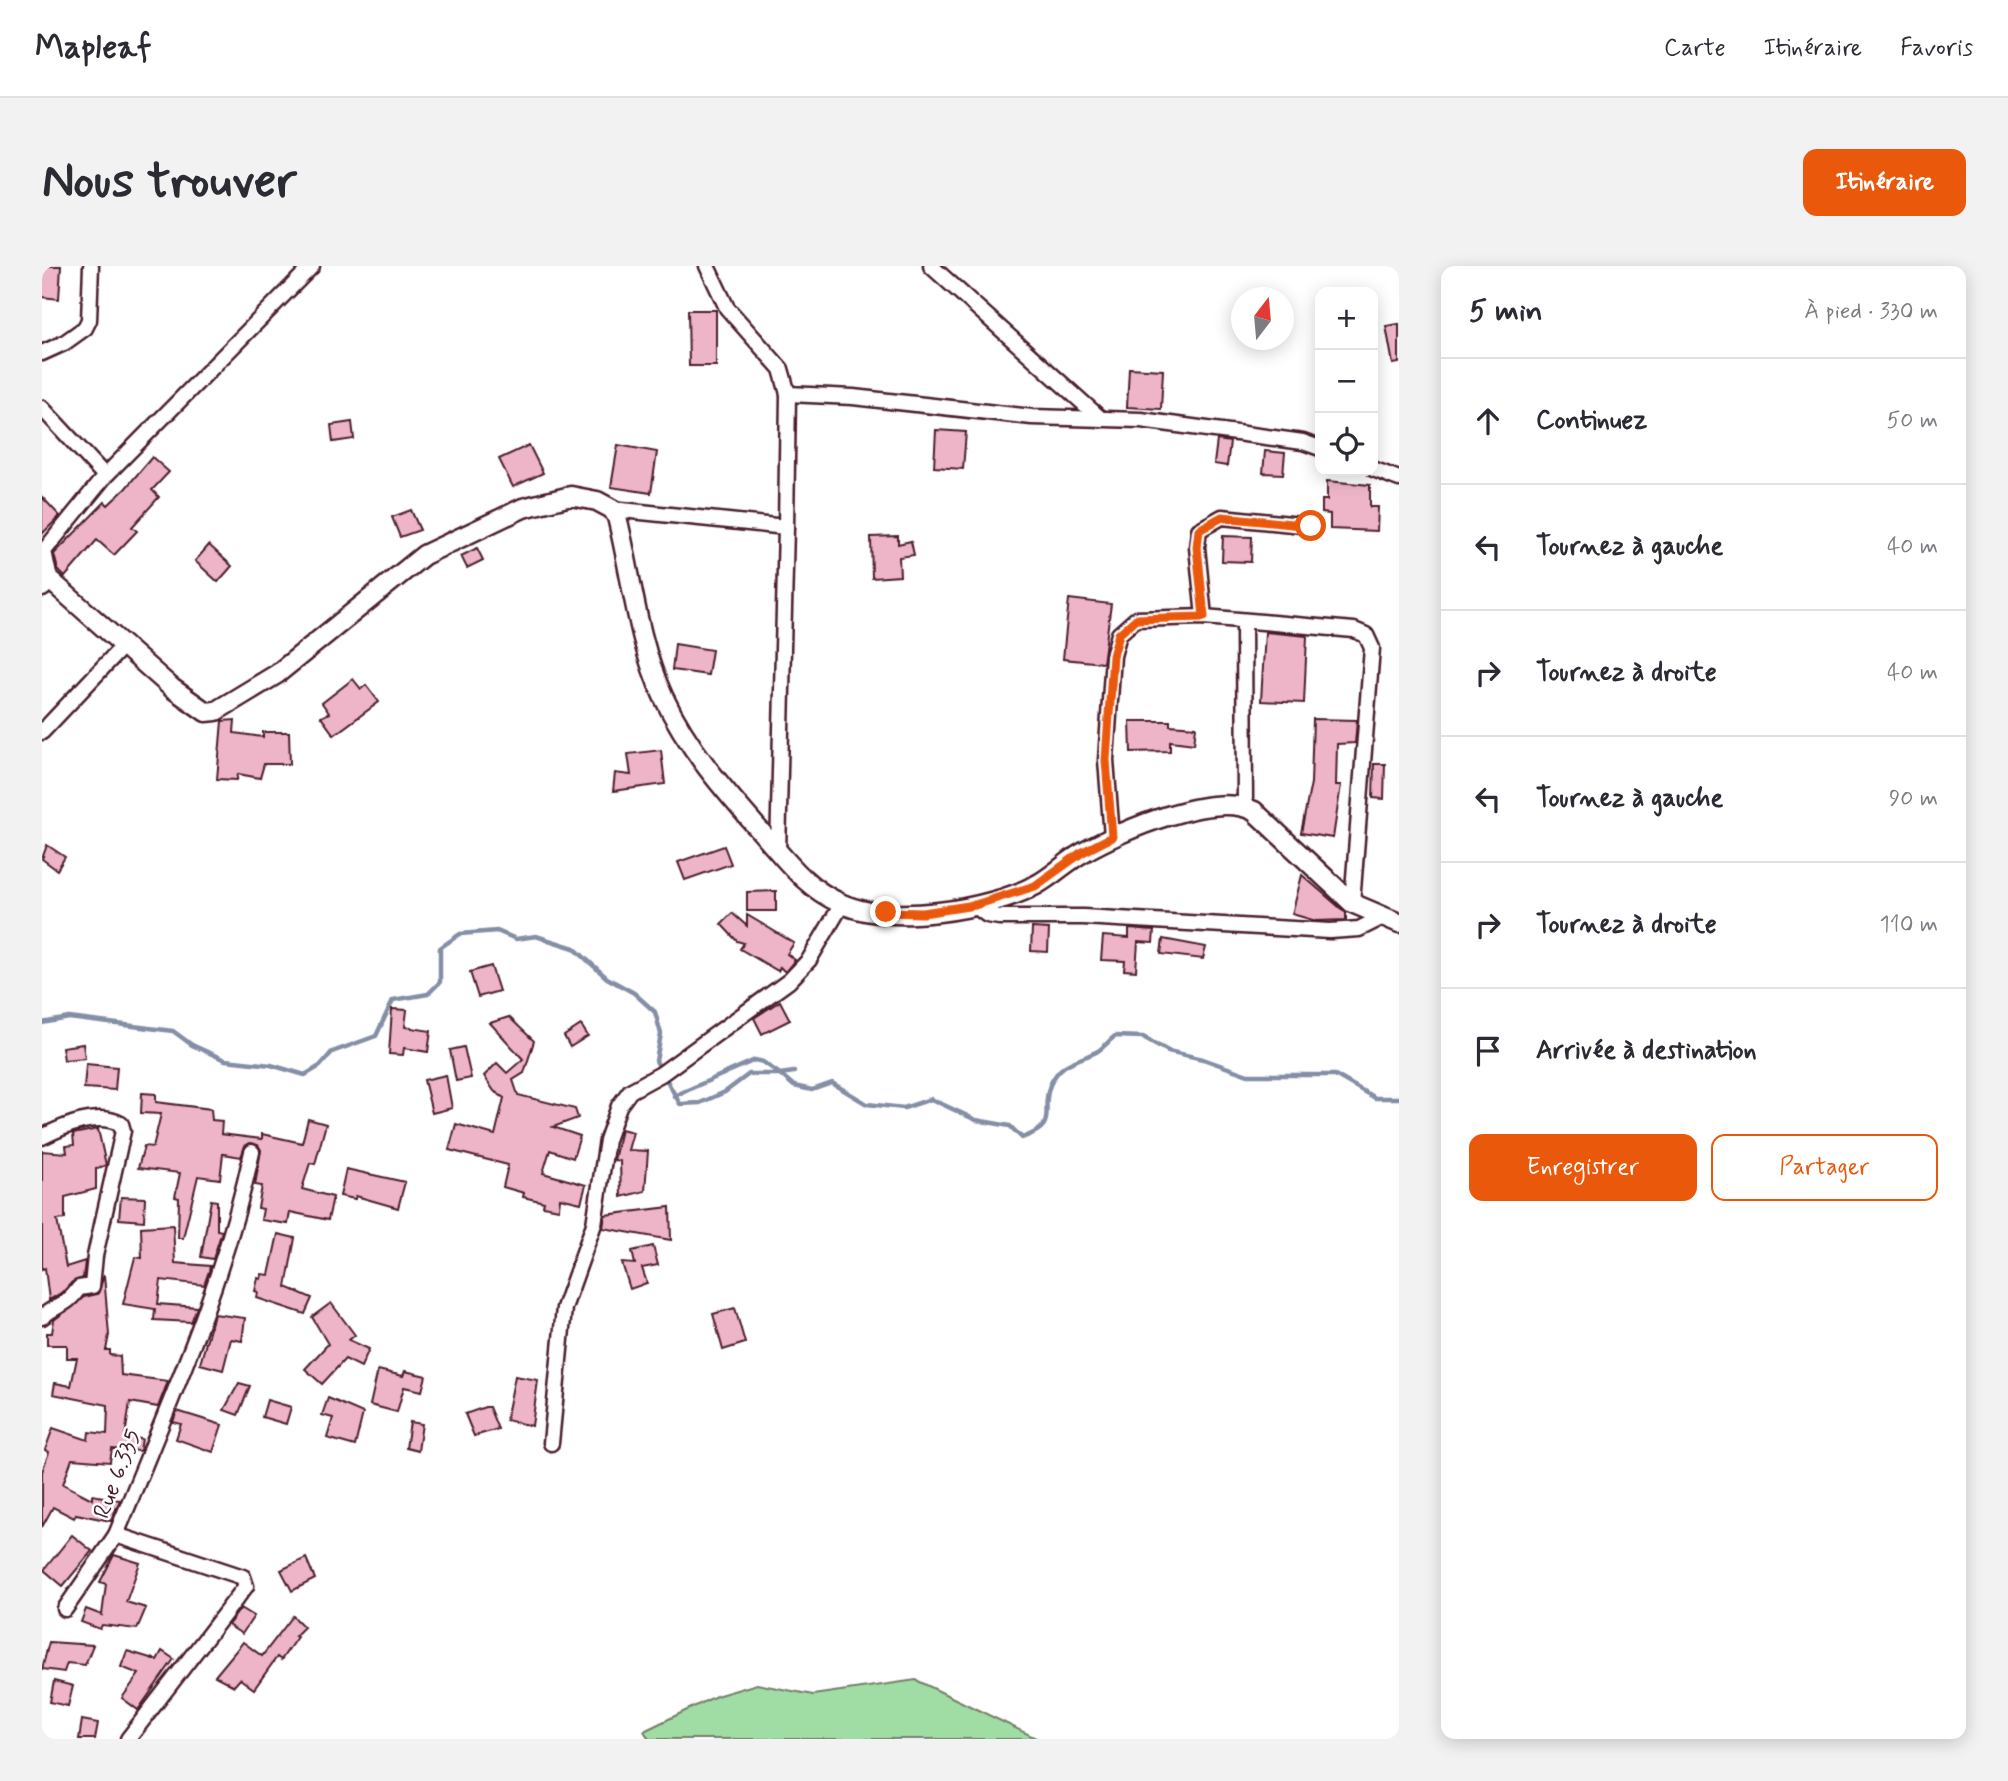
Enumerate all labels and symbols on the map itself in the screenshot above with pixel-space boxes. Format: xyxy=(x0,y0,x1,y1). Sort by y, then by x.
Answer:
north arrow xyxy=(1231,287,1294,350)
route start xyxy=(1295,510,1326,541)
route end xyxy=(870,896,901,927)
street label: Rue 6.335 xyxy=(87,1425,149,1523)

